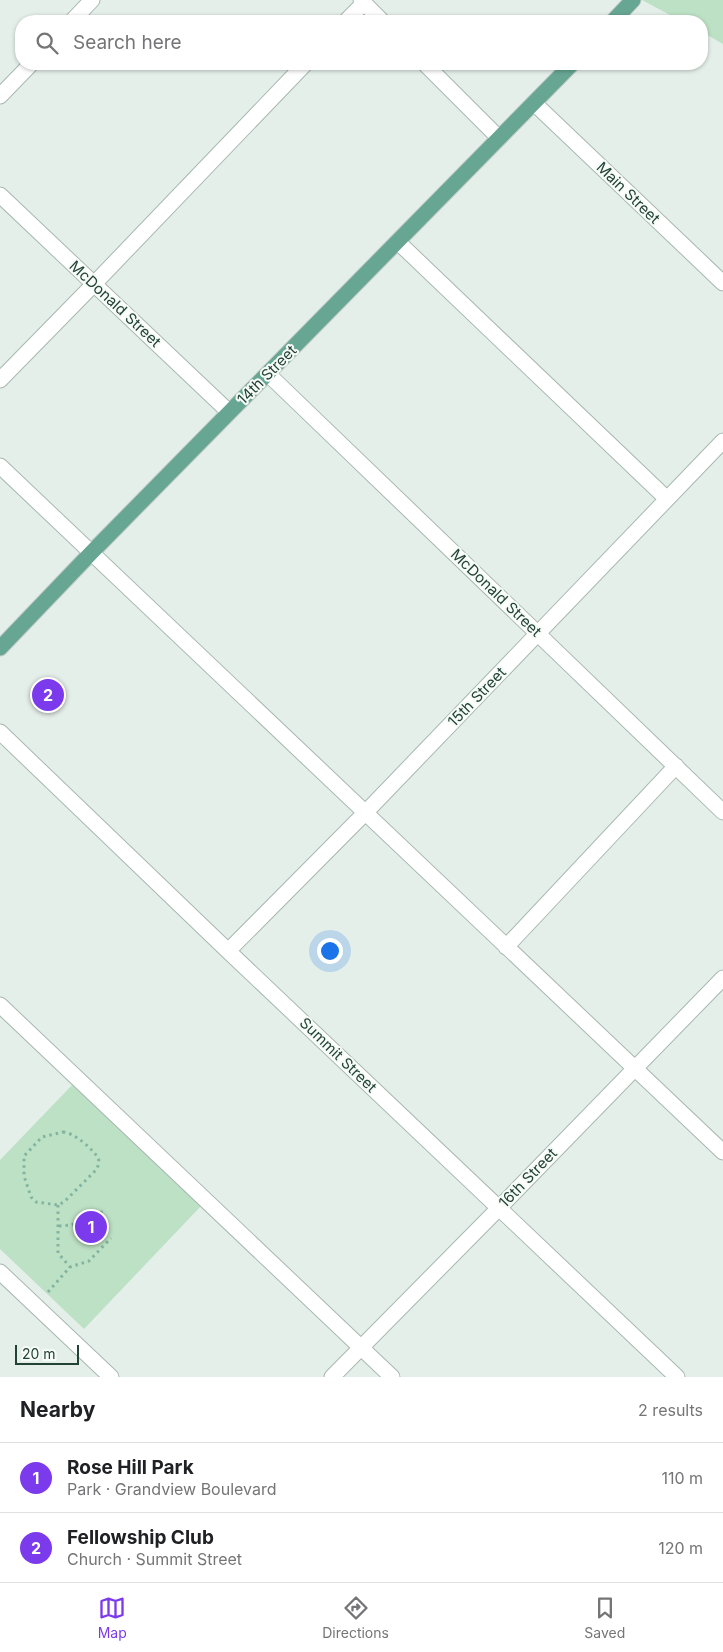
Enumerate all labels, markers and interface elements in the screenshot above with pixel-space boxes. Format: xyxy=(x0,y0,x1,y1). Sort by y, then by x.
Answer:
search box xyxy=(15,15,708,70)
icon: search xyxy=(33,29,61,57)
text: Search here xyxy=(73,31,182,54)
street label: Main Street xyxy=(593,158,664,228)
street label: McDonald Street xyxy=(65,256,165,351)
street label: 14th Street xyxy=(233,341,300,408)
street label: McDonald Street xyxy=(447,545,546,641)
street label: 15th Street xyxy=(444,663,510,730)
pin: 2 xyxy=(32,676,64,714)
your location xyxy=(317,938,343,964)
street label: Summit Street xyxy=(296,1013,381,1096)
street label: 16th Street xyxy=(495,1144,561,1211)
pin: 1 xyxy=(75,1208,107,1246)
scale bar xyxy=(15,1342,79,1365)
text: 20 m xyxy=(22,1345,56,1362)
text: Nearby xyxy=(20,1397,95,1422)
text: 2 results xyxy=(638,1400,703,1420)
text: Rose Hill Park xyxy=(67,1456,194,1479)
text: 1 xyxy=(33,1468,39,1488)
text: 110 m xyxy=(661,1468,703,1488)
text: Park · Grandview Boulevard xyxy=(67,1479,277,1499)
text: Fellowship Club xyxy=(67,1526,214,1549)
text: 2 xyxy=(31,1538,41,1558)
text: 120 m xyxy=(658,1538,703,1558)
text: Church · Summit Street xyxy=(67,1549,242,1569)
tab: Map xyxy=(98,1594,127,1641)
tab: Directions xyxy=(322,1594,389,1641)
tab: Saved xyxy=(584,1594,625,1641)

